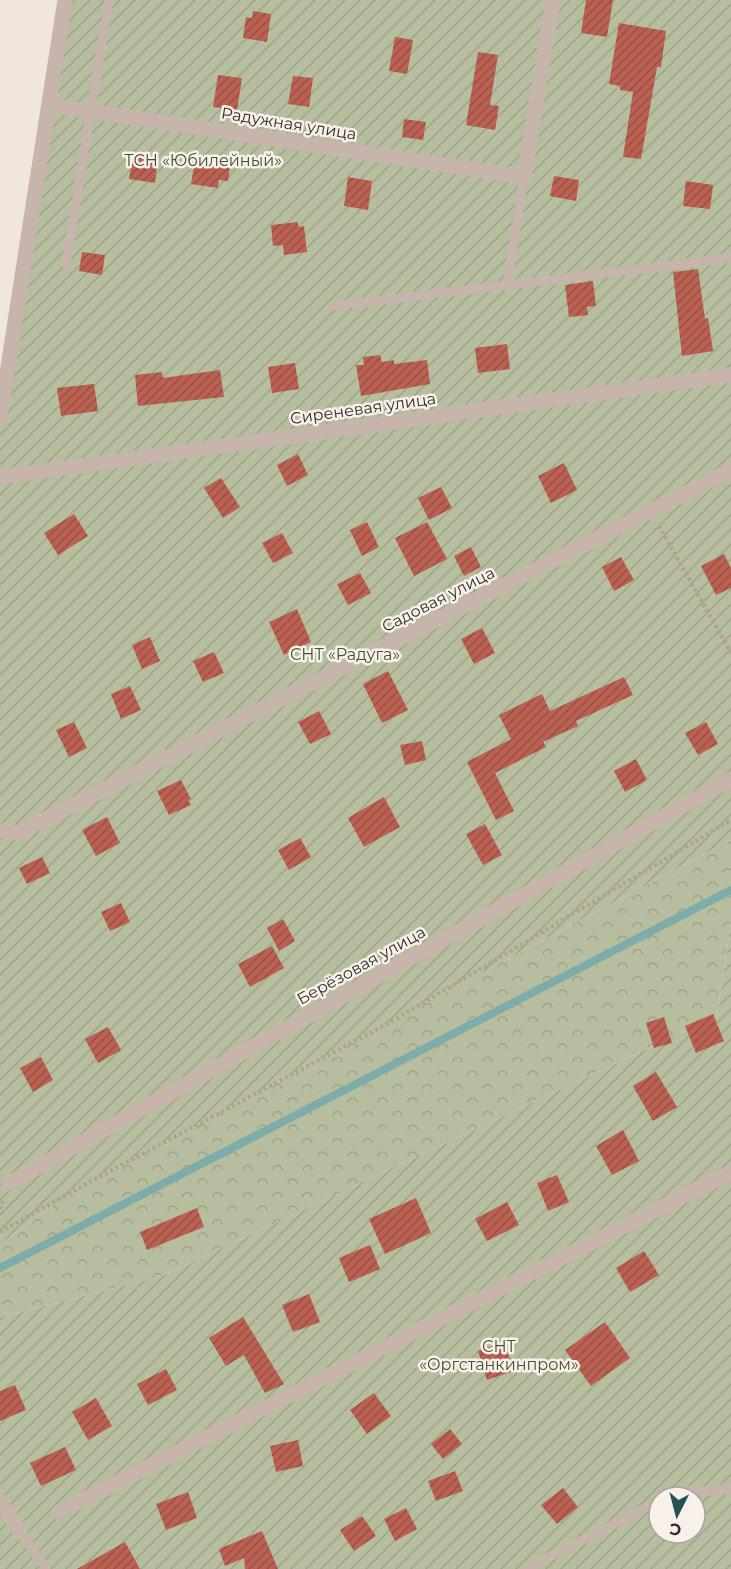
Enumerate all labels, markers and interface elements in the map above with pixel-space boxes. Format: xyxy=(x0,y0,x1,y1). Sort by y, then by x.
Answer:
street label: Радужная улица xyxy=(220,103,358,144)
park label: ТСН «Юбилейный» xyxy=(124,151,282,170)
street label: Сиреневая улица xyxy=(289,389,437,428)
street label: Садовая улица xyxy=(379,563,498,636)
park label: СНТ «Радуга» xyxy=(290,645,400,664)
street label: Берёзовая улица xyxy=(294,922,429,1009)
park label: СНТ «Оргстанкинпром» xyxy=(419,1337,579,1374)
north arrow xyxy=(647,1485,707,1545)
text: С xyxy=(668,1519,682,1539)

